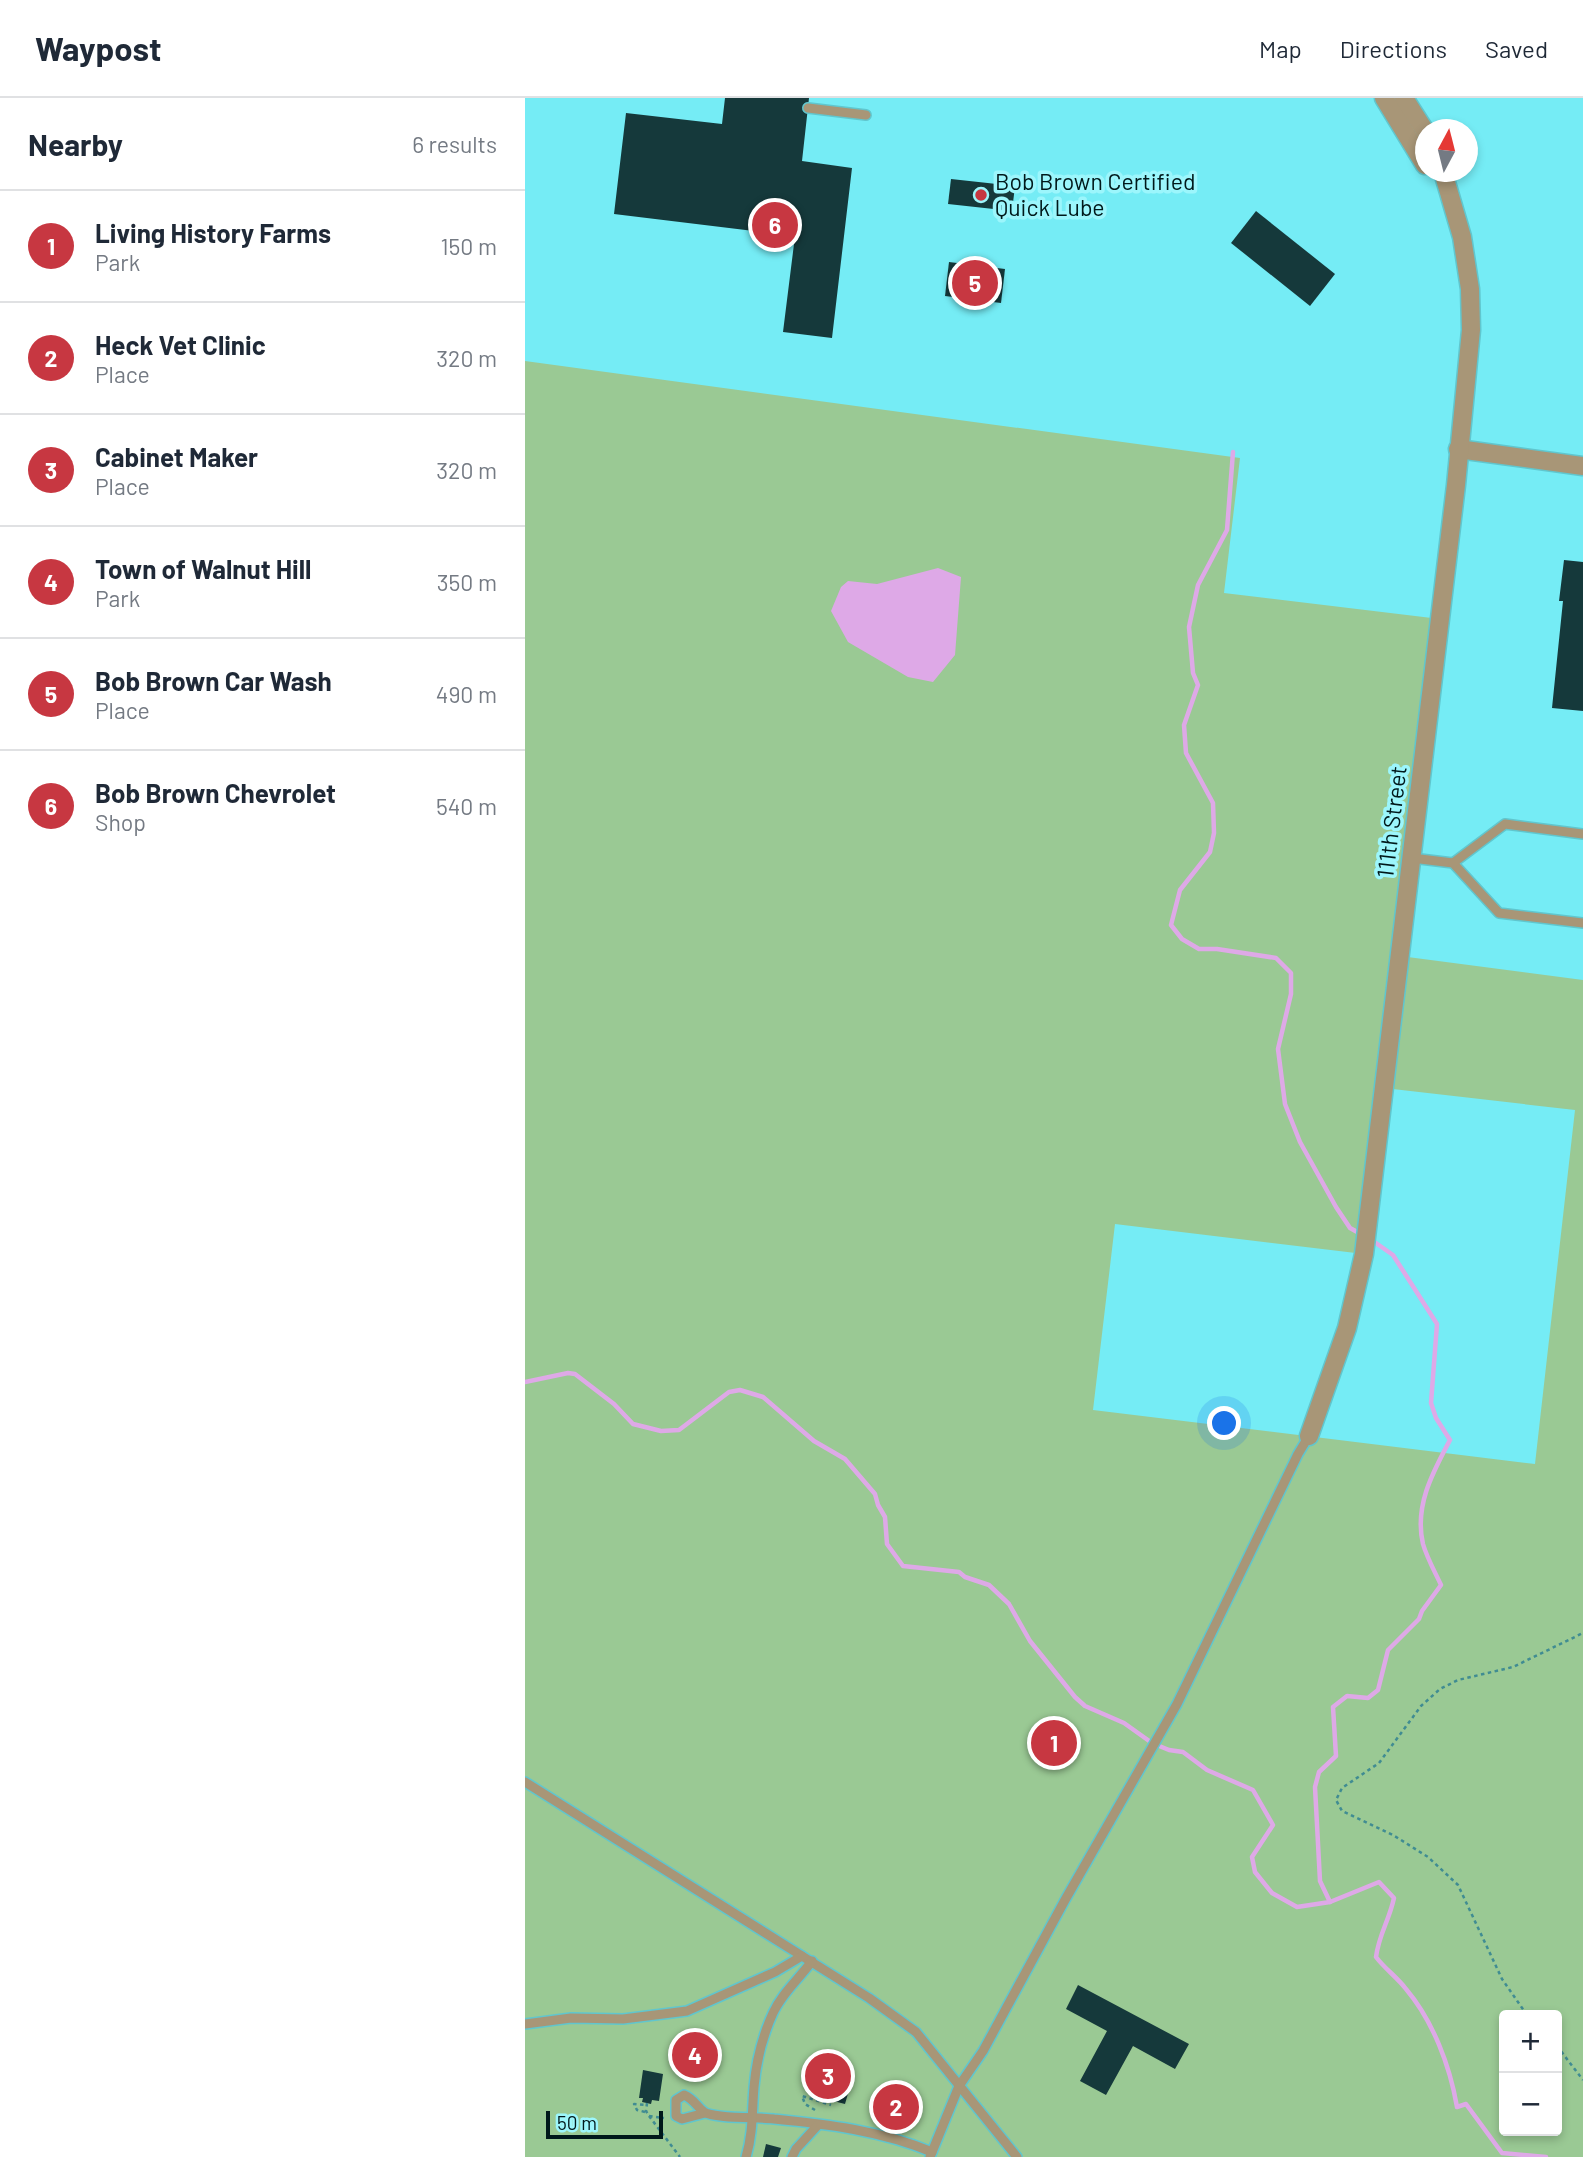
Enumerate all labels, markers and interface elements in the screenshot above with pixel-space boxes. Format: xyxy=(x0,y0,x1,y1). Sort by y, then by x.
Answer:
text: Waypost xyxy=(35,28,162,68)
text: Map xyxy=(1259,34,1302,63)
text: Directions xyxy=(1340,34,1447,63)
text: Saved xyxy=(1485,34,1548,63)
north arrow xyxy=(1415,119,1478,182)
text: Nearby xyxy=(28,126,123,162)
text: 6 results xyxy=(412,130,497,158)
place label: Bob Brown Certified Quick Lube xyxy=(995,167,1195,221)
marker: Bob Brown Certified Quick Lube xyxy=(973,187,989,203)
pin: 6 xyxy=(752,199,798,251)
text: Living History Farms xyxy=(95,217,331,248)
text: 1 xyxy=(47,232,55,260)
text: 150 m xyxy=(441,232,497,260)
text: Park xyxy=(95,248,140,276)
pin: 5 xyxy=(952,257,998,309)
text: Heck Vet Clinic xyxy=(95,329,266,360)
text: 2 xyxy=(45,344,57,372)
text: 320 m xyxy=(436,344,497,372)
text: Place xyxy=(95,360,150,388)
text: Cabinet Maker xyxy=(95,441,258,472)
text: 3 xyxy=(45,456,57,484)
text: 320 m xyxy=(436,456,497,484)
text: Place xyxy=(95,472,150,500)
text: Town of Walnut Hill xyxy=(95,553,311,584)
text: 4 xyxy=(44,568,58,596)
text: 350 m xyxy=(437,568,497,596)
text: Park xyxy=(95,584,140,612)
text: Bob Brown Car Wash xyxy=(95,665,332,696)
text: 5 xyxy=(45,680,57,708)
text: 490 m xyxy=(436,680,497,708)
text: Place xyxy=(95,696,150,724)
street label: 111th Street xyxy=(1370,764,1412,879)
text: Bob Brown Chevrolet xyxy=(95,777,336,808)
text: 6 xyxy=(45,792,57,820)
text: 540 m xyxy=(436,792,497,820)
text: Shop xyxy=(95,808,146,836)
your location xyxy=(1207,1406,1241,1440)
pin: 1 xyxy=(1031,1717,1077,1769)
map controls xyxy=(1499,2010,1562,2136)
button: + xyxy=(1499,2010,1562,2073)
pin: 4 xyxy=(672,2029,718,2081)
pin: 3 xyxy=(805,2050,851,2102)
button: − xyxy=(1499,2073,1562,2136)
pin: 2 xyxy=(873,2081,919,2133)
scale bar xyxy=(546,2108,663,2140)
text: 50 m xyxy=(557,2111,597,2134)

